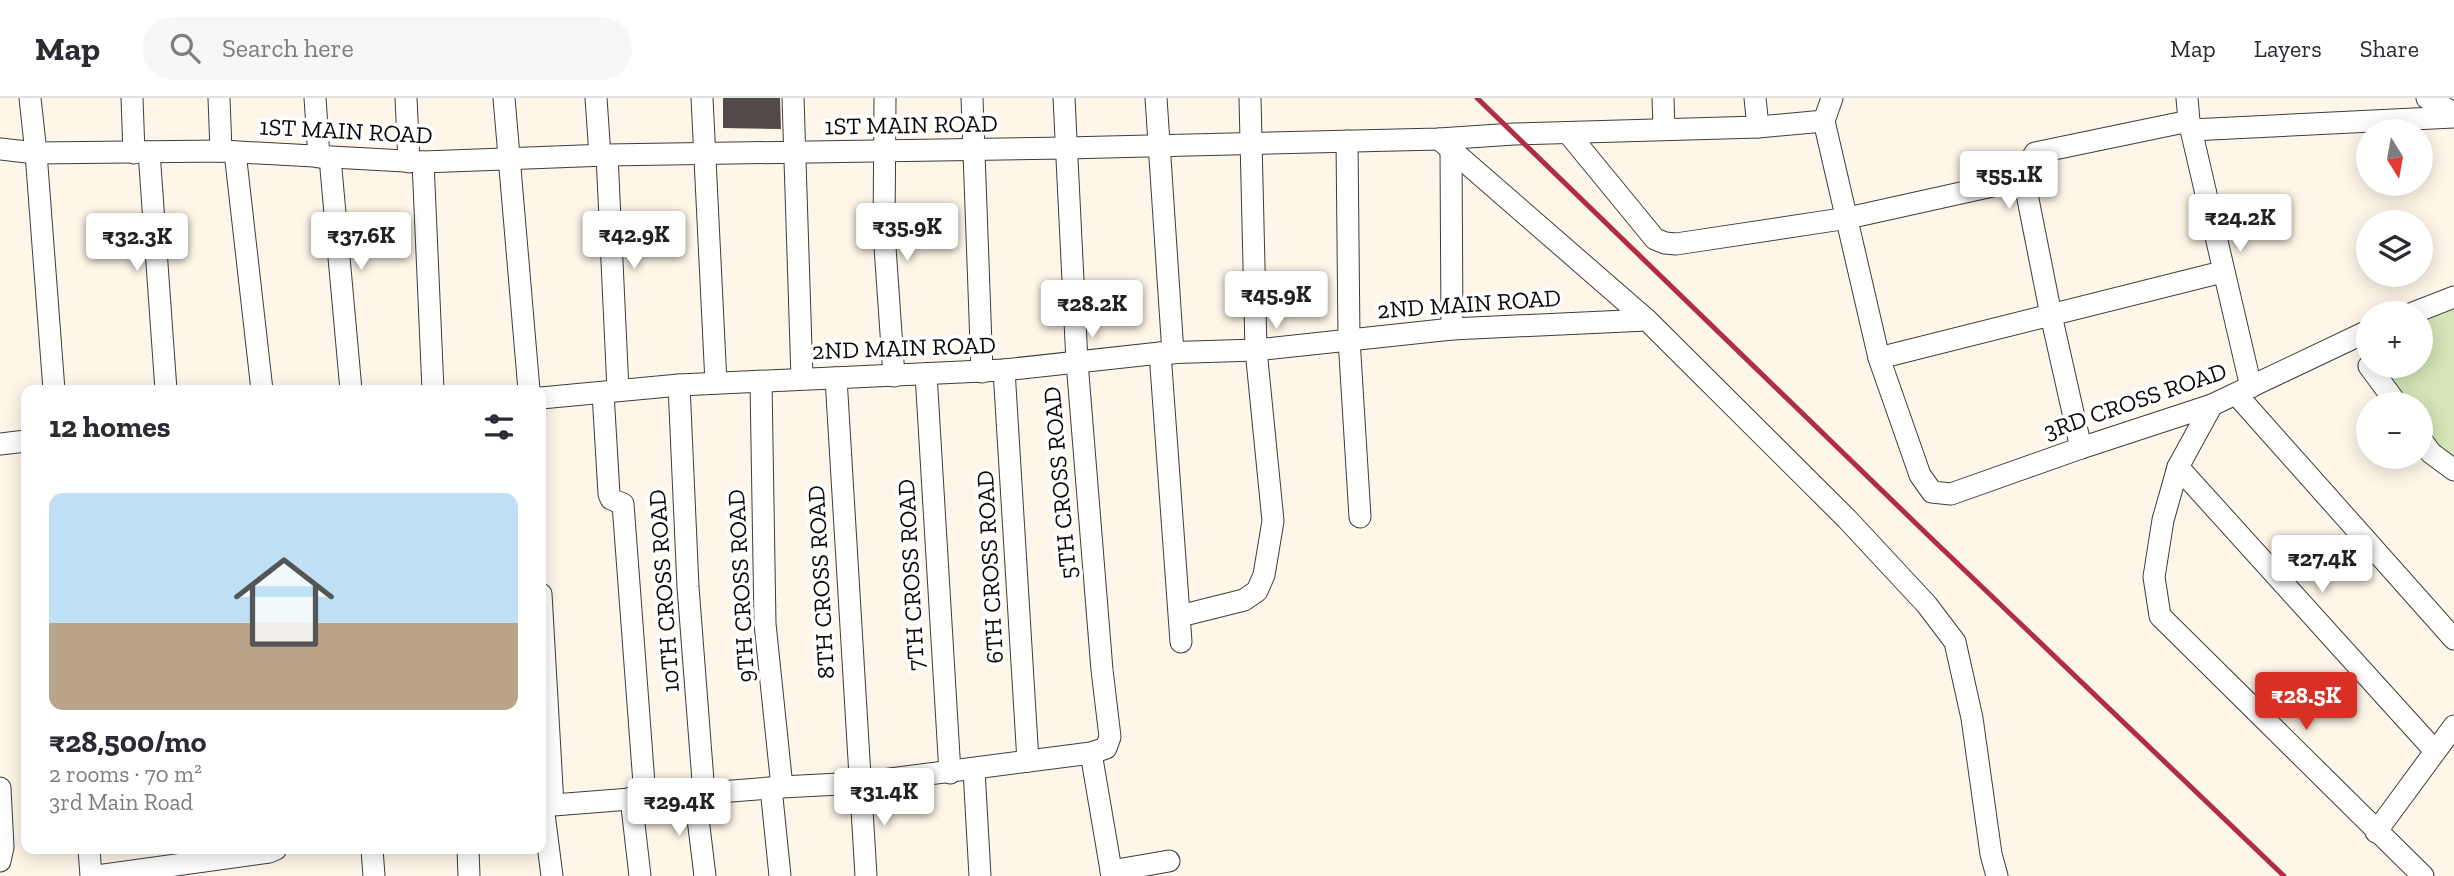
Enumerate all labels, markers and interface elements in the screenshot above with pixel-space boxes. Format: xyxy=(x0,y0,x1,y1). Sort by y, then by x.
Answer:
search box xyxy=(142,17,632,80)
text: Map xyxy=(35,29,100,68)
icon: search xyxy=(166,29,204,67)
text: Search here xyxy=(222,32,354,64)
text: Map xyxy=(2170,34,2216,63)
text: Layers xyxy=(2254,34,2322,63)
text: Share xyxy=(2360,34,2419,63)
street label: 1ST MAIN ROAD xyxy=(824,108,998,141)
street label: 1ST MAIN ROAD xyxy=(259,111,433,150)
north arrow xyxy=(2356,119,2432,196)
map controls xyxy=(2356,119,2433,469)
pin: ₹55.1K xyxy=(1952,152,2066,211)
text: ₹55.1K xyxy=(1976,160,2042,188)
pin: ₹24.2K xyxy=(2183,194,2297,254)
text: ₹24.2K xyxy=(2205,203,2275,231)
pin: ₹35.9K xyxy=(850,204,964,263)
button: layers xyxy=(2356,210,2433,287)
pin: ₹37.6K xyxy=(304,212,418,272)
pin: ₹42.9K xyxy=(577,212,691,271)
text: ₹35.9K xyxy=(872,212,942,240)
pin: ₹32.3K xyxy=(80,214,194,273)
text: ₹42.9K xyxy=(599,220,669,248)
text: ₹37.6K xyxy=(327,221,395,249)
text: ₹32.3K xyxy=(102,222,172,250)
pin: ₹45.9K xyxy=(1219,272,1333,331)
pin: ₹28.2K xyxy=(1035,280,1149,340)
text: ₹45.9K xyxy=(1241,280,1311,308)
street label: 2ND MAIN ROAD xyxy=(1376,283,1562,324)
text: ₹28.2K xyxy=(1057,289,1127,317)
button: + xyxy=(2356,301,2433,378)
street label: 2ND MAIN ROAD xyxy=(812,330,996,365)
street label: 3RD CROSS ROAD xyxy=(2040,356,2230,445)
street label: 5TH CROSS ROAD xyxy=(1037,385,1082,581)
button: − xyxy=(2356,392,2433,469)
icon: filters xyxy=(480,408,518,446)
text: 12 homes xyxy=(49,409,171,445)
street label: 6TH CROSS ROAD xyxy=(970,470,1009,665)
street label: 7TH CROSS ROAD xyxy=(891,478,930,672)
street label: 8TH CROSS ROAD xyxy=(801,484,840,680)
street label: 10TH CROSS ROAD xyxy=(642,488,685,694)
street label: 9TH CROSS ROAD xyxy=(721,489,760,683)
pin: ₹27.4K xyxy=(2265,536,2379,595)
icon: home xyxy=(221,539,347,665)
text: ₹27.4K xyxy=(2287,544,2357,572)
pin: ₹28.5K xyxy=(2249,672,2363,732)
text: ₹28.5K xyxy=(2271,681,2341,709)
text: ₹28,500/mo xyxy=(49,724,206,760)
text: 2 rooms · 70 m² xyxy=(49,760,202,788)
pin: ₹31.4K xyxy=(827,768,941,828)
text: ₹31.4K xyxy=(850,777,918,805)
pin: ₹29.4K xyxy=(622,778,736,838)
text: ₹29.4K xyxy=(644,787,714,815)
text: 3rd Main Road xyxy=(49,788,193,816)

